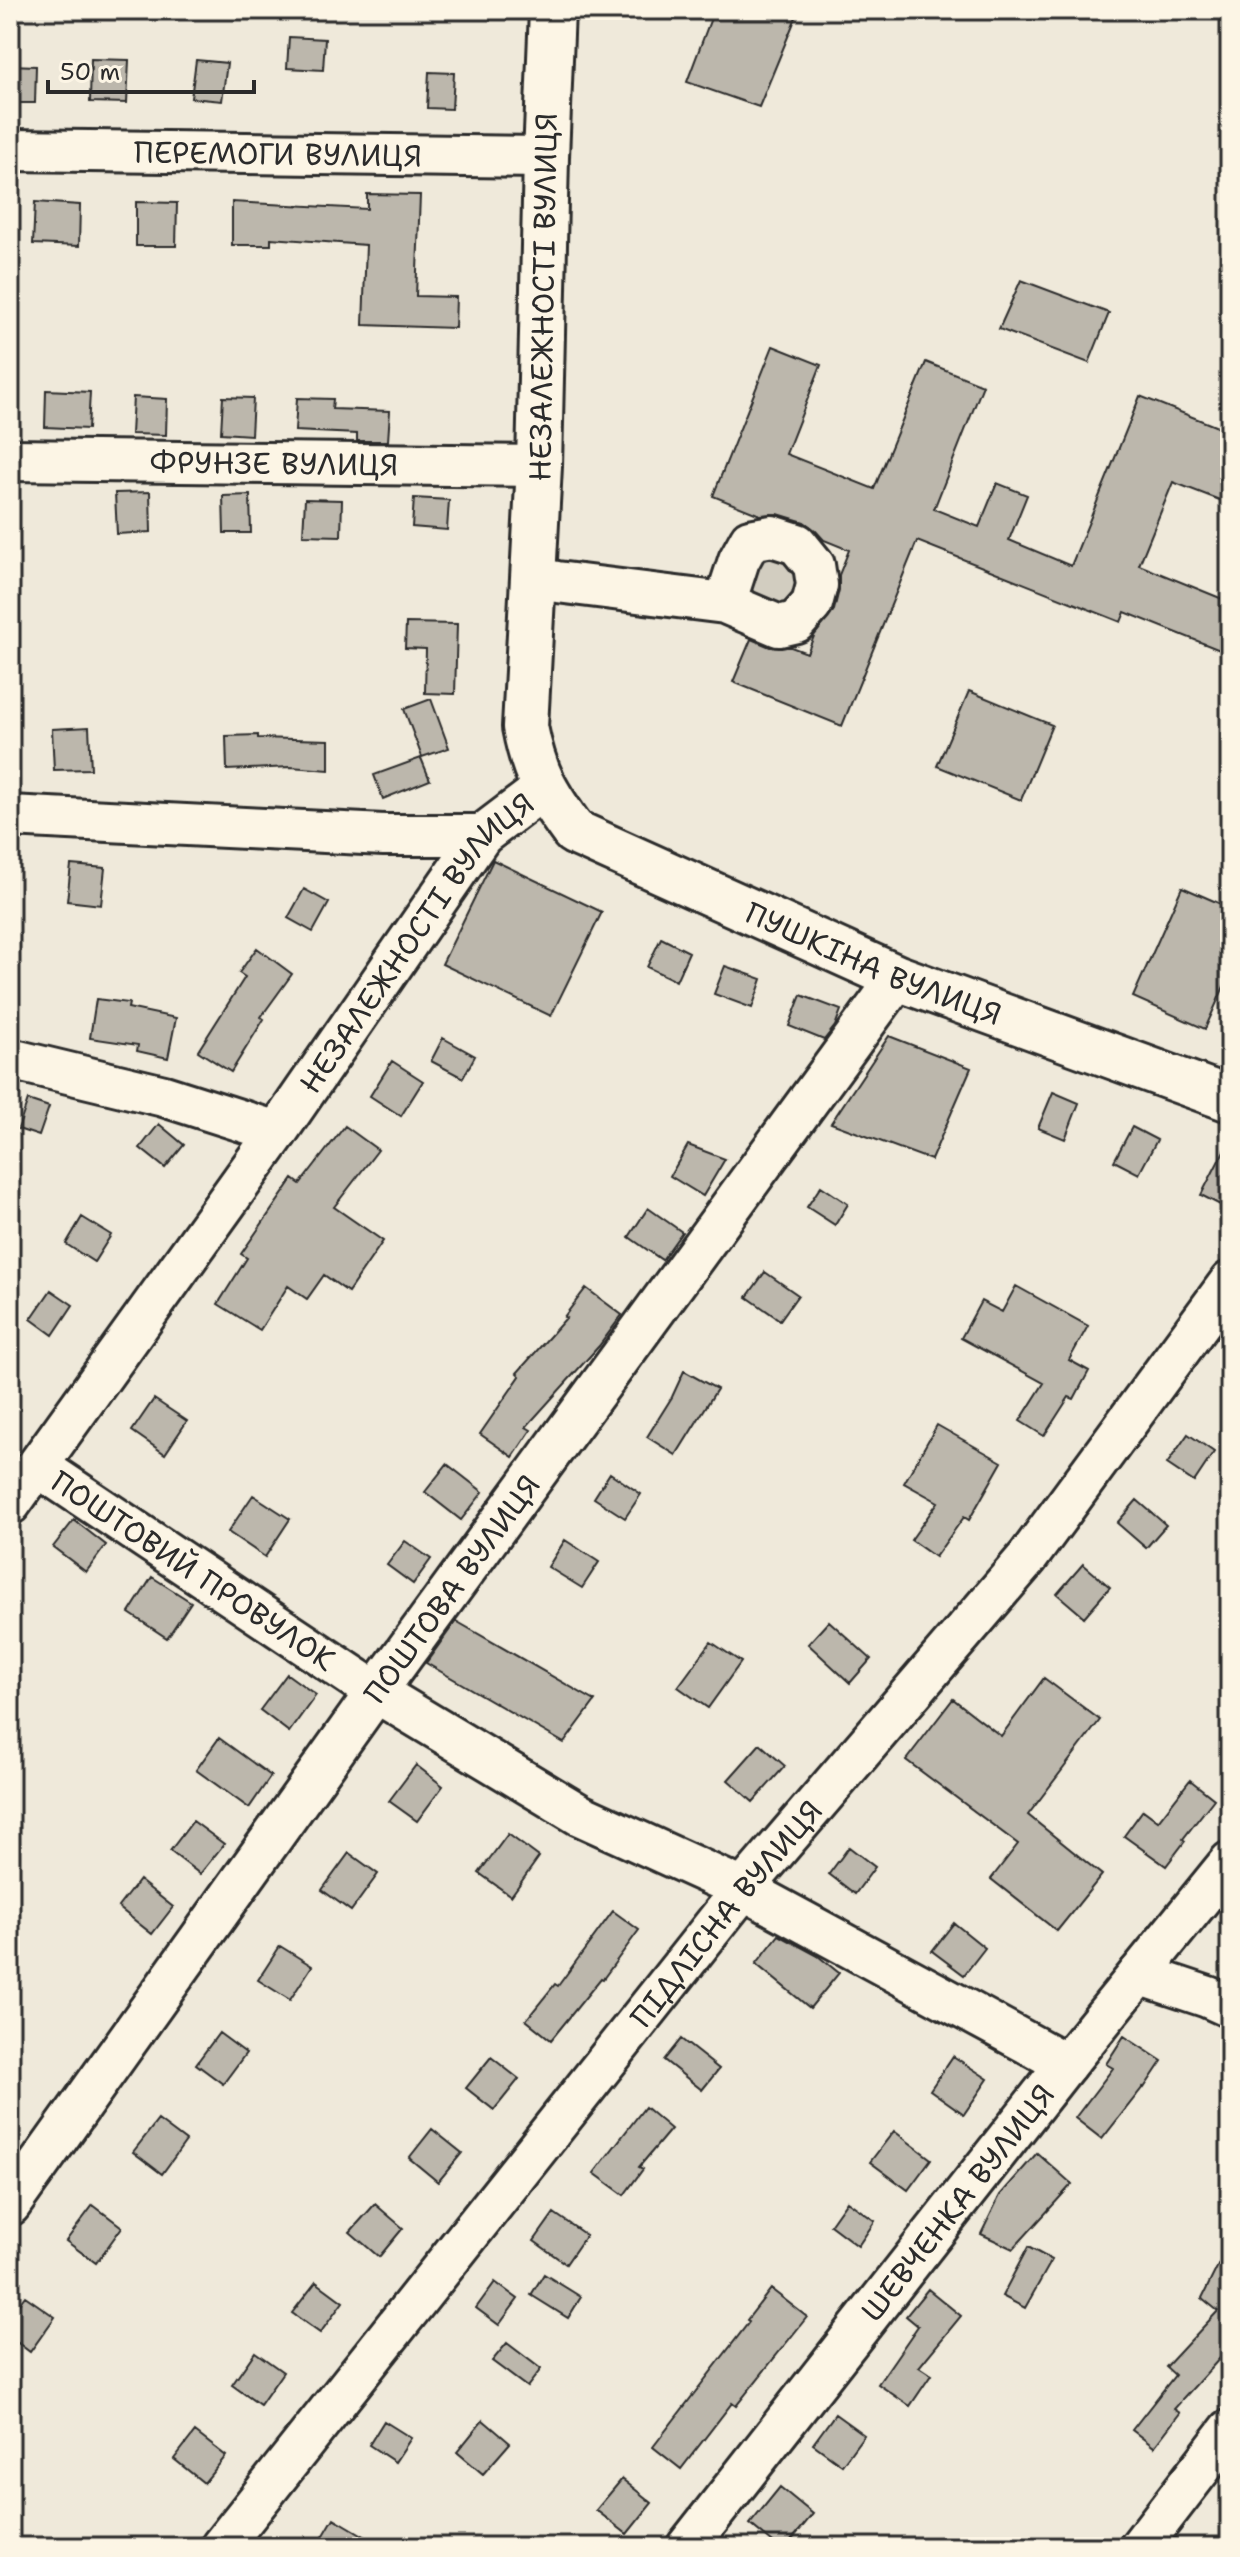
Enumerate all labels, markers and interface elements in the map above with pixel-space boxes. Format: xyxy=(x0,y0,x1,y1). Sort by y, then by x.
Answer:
scale bar xyxy=(48,44,254,94)
text: 50 m xyxy=(60,56,120,88)
street label: НЕЗАЛЕЖНОСТІ ВУЛИЦЯ xyxy=(519,112,567,482)
street label: ПЕРЕМОГИ ВУЛИЦЯ xyxy=(134,131,422,176)
street label: ФРУНЗЕ ВУЛИЦЯ xyxy=(149,441,399,485)
street label: НЕЗАЛЕЖНОСТІ ВУЛИЦЯ xyxy=(289,783,542,1101)
street label: ПУШКІНА ВУЛИЦЯ xyxy=(739,892,1007,1035)
street label: ПОШТОВИЙ ПРОВУЛОК xyxy=(43,1461,344,1680)
street label: ПОШТОВА ВУЛИЦЯ xyxy=(354,1466,549,1712)
street label: ПІДЛІСНА ВУЛИЦЯ xyxy=(620,1791,831,2036)
street label: ШЕВЧЕНКА ВУЛИЦЯ xyxy=(851,2075,1063,2330)

